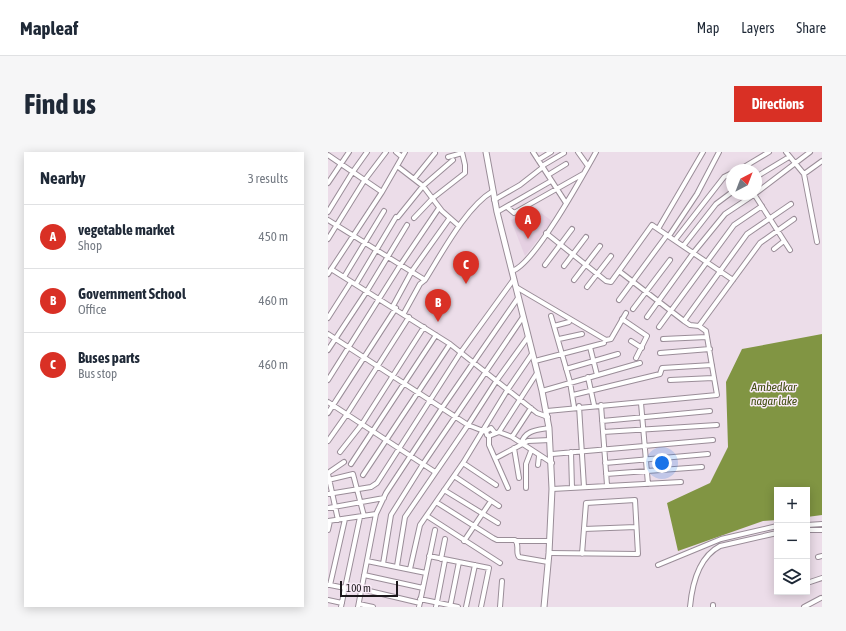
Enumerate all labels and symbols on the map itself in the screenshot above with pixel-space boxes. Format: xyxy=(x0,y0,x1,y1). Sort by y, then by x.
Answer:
north arrow xyxy=(726,164,762,200)
pin: A xyxy=(515,206,541,239)
pin: C xyxy=(453,251,479,284)
pin: B xyxy=(425,289,451,322)
water label: Ambedkar nagar lake xyxy=(750,380,798,408)
your location xyxy=(652,453,672,473)
scale bar xyxy=(340,579,398,598)

